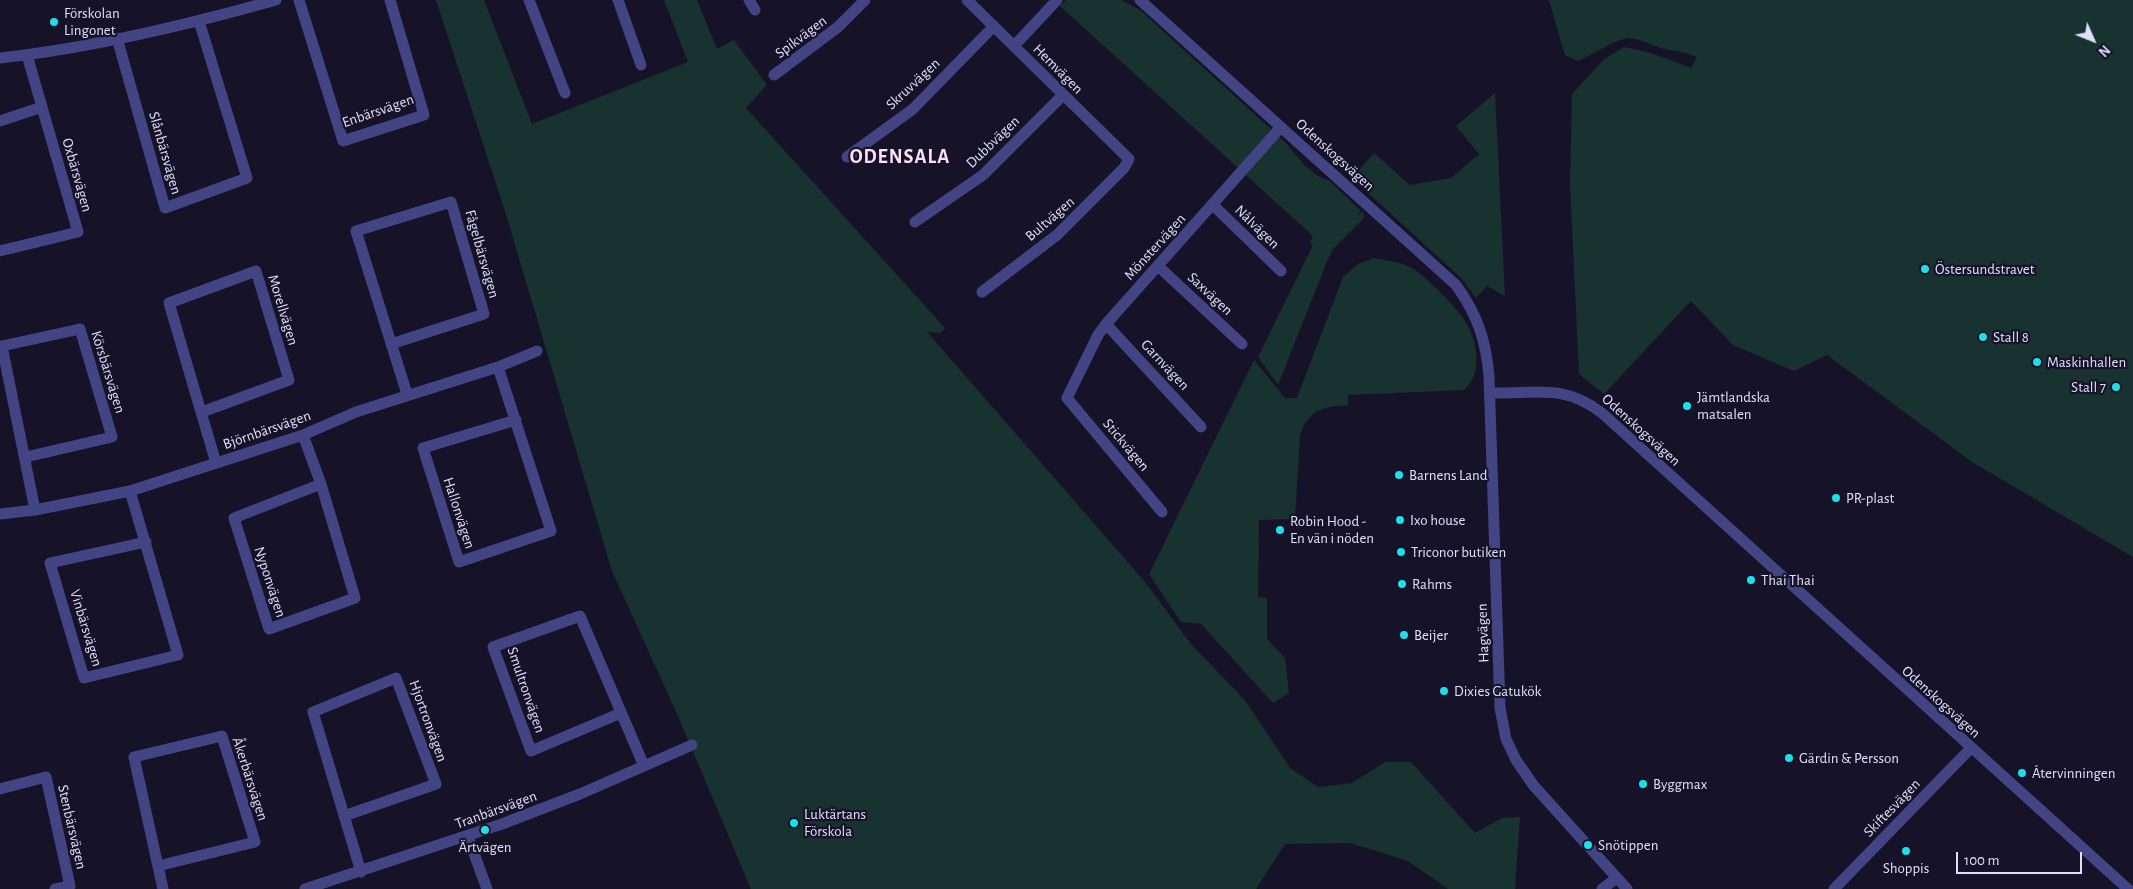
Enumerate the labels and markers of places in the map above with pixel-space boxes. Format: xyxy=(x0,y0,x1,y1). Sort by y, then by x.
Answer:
place label: Förskolan Lingonet xyxy=(64,4,120,39)
marker: Förskolan Lingonet xyxy=(48,16,60,28)
place label: Östersundstravet xyxy=(1935,260,2035,278)
marker: Östersundstravet xyxy=(1919,263,1931,275)
place label: Stall 8 xyxy=(1993,328,2029,346)
marker: Stall 8 xyxy=(1977,331,1989,343)
place label: Maskinhallen xyxy=(2047,353,2126,371)
marker: Maskinhallen xyxy=(2031,356,2043,368)
place label: Stall 7 xyxy=(2071,378,2106,396)
marker: Stall 7 xyxy=(2110,381,2122,393)
place label: Jämtlandska matsalen xyxy=(1697,388,1770,423)
marker: Jämtlandska matsalen xyxy=(1681,400,1693,412)
place label: Barnens Land xyxy=(1409,466,1488,484)
marker: Barnens Land xyxy=(1393,469,1405,481)
place label: PR-plast xyxy=(1846,489,1894,507)
marker: PR-plast xyxy=(1830,492,1842,504)
place label: Ixo house xyxy=(1410,511,1465,529)
place label: Robin Hood - En vän i nöden xyxy=(1290,512,1374,547)
marker: Ixo house xyxy=(1394,514,1406,526)
marker: Robin Hood - En vän i nöden xyxy=(1274,524,1286,536)
place label: Triconor butiken xyxy=(1411,543,1506,561)
marker: Triconor butiken xyxy=(1395,546,1407,558)
place label: Thai Thai xyxy=(1761,571,1815,589)
marker: Thai Thai xyxy=(1745,574,1757,586)
place label: Rahms xyxy=(1412,575,1452,593)
marker: Rahms xyxy=(1396,578,1408,590)
place label: Beijer xyxy=(1414,626,1448,644)
marker: Beijer xyxy=(1398,629,1410,641)
place label: Dixies Gatukök xyxy=(1454,682,1541,700)
marker: Dixies Gatukök xyxy=(1438,685,1450,697)
place label: Gärdin & Persson xyxy=(1799,749,1899,767)
marker: Gärdin & Persson xyxy=(1783,752,1795,764)
place label: Återvinningen xyxy=(2032,764,2116,782)
marker: Återvinningen xyxy=(2016,767,2028,779)
place label: Byggmax xyxy=(1653,775,1707,793)
marker: Byggmax xyxy=(1637,778,1649,790)
place label: Luktärtans Förskola xyxy=(804,805,866,840)
marker: Luktärtans Förskola xyxy=(788,817,800,829)
marker: Ärtvägen xyxy=(479,824,491,836)
place label: Snötippen xyxy=(1598,836,1658,854)
place label: Ärtvägen xyxy=(458,838,512,856)
marker: Snötippen xyxy=(1582,839,1594,851)
marker: Shoppis xyxy=(1900,845,1912,857)
place label: Shoppis xyxy=(1883,859,1929,877)

